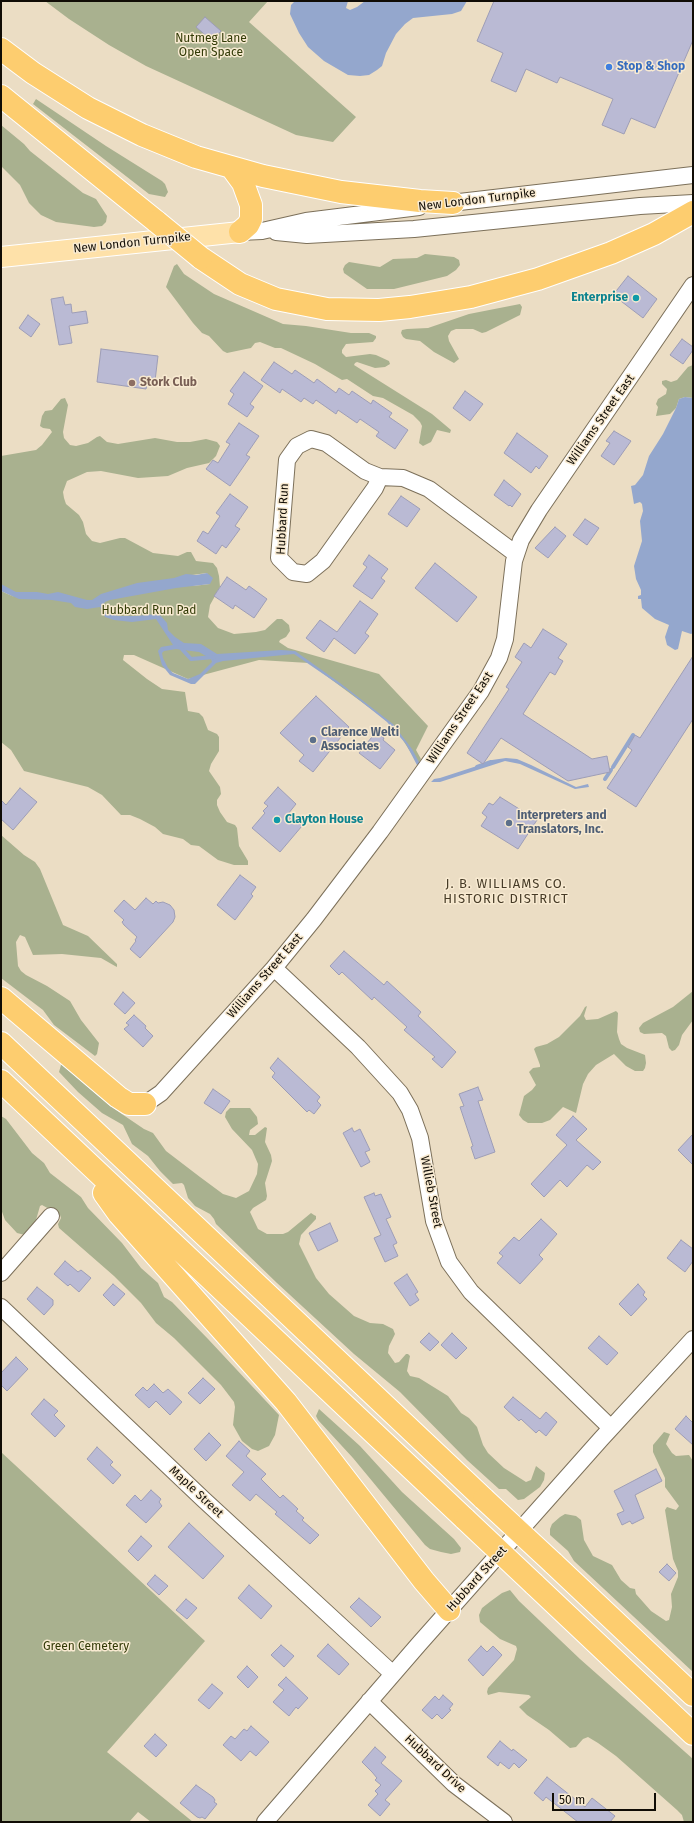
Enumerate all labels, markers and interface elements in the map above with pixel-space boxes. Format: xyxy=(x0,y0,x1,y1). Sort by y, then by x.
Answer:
park label: Nutmeg Lane Open Space xyxy=(175,32,247,60)
place label: Stop & Shop xyxy=(617,60,685,74)
marker: Stop & Shop xyxy=(604,62,614,72)
street label: New London Turnpike xyxy=(418,186,536,214)
street label: New London Turnpike xyxy=(73,230,191,256)
place label: Enterprise xyxy=(571,291,628,305)
marker: Enterprise xyxy=(631,293,641,303)
street label: Williams Street East xyxy=(564,372,638,468)
place label: Stork Club xyxy=(140,376,197,390)
marker: Stork Club xyxy=(127,378,137,388)
street label: Hubbard Run xyxy=(274,483,292,555)
park label: Hubbard Run Pad xyxy=(102,604,196,618)
street label: Williams Street East xyxy=(424,669,496,767)
place label: Clarence Welti Associates xyxy=(321,726,399,754)
marker: Clarence Welti Associates xyxy=(308,735,318,745)
place label: Interpreters and Translators, Inc. xyxy=(517,809,607,837)
place label: Clayton House xyxy=(285,813,363,827)
marker: Clayton House xyxy=(272,815,282,825)
marker: Interpreters and Translators, Inc. xyxy=(504,818,514,828)
district label: J. B. WILLIAMS CO. HISTORIC DISTRICT xyxy=(443,876,569,907)
street label: Williams Street East xyxy=(224,931,306,1021)
street label: Willieb Street xyxy=(417,1155,445,1229)
street label: Maple Street xyxy=(166,1463,226,1521)
street label: Hubbard Street xyxy=(444,1543,510,1615)
park label: Green Cemetery xyxy=(43,1640,129,1654)
street label: Hubbard Drive xyxy=(401,1732,469,1796)
scale bar xyxy=(554,1785,658,1811)
text: 50 m xyxy=(559,1793,585,1807)

